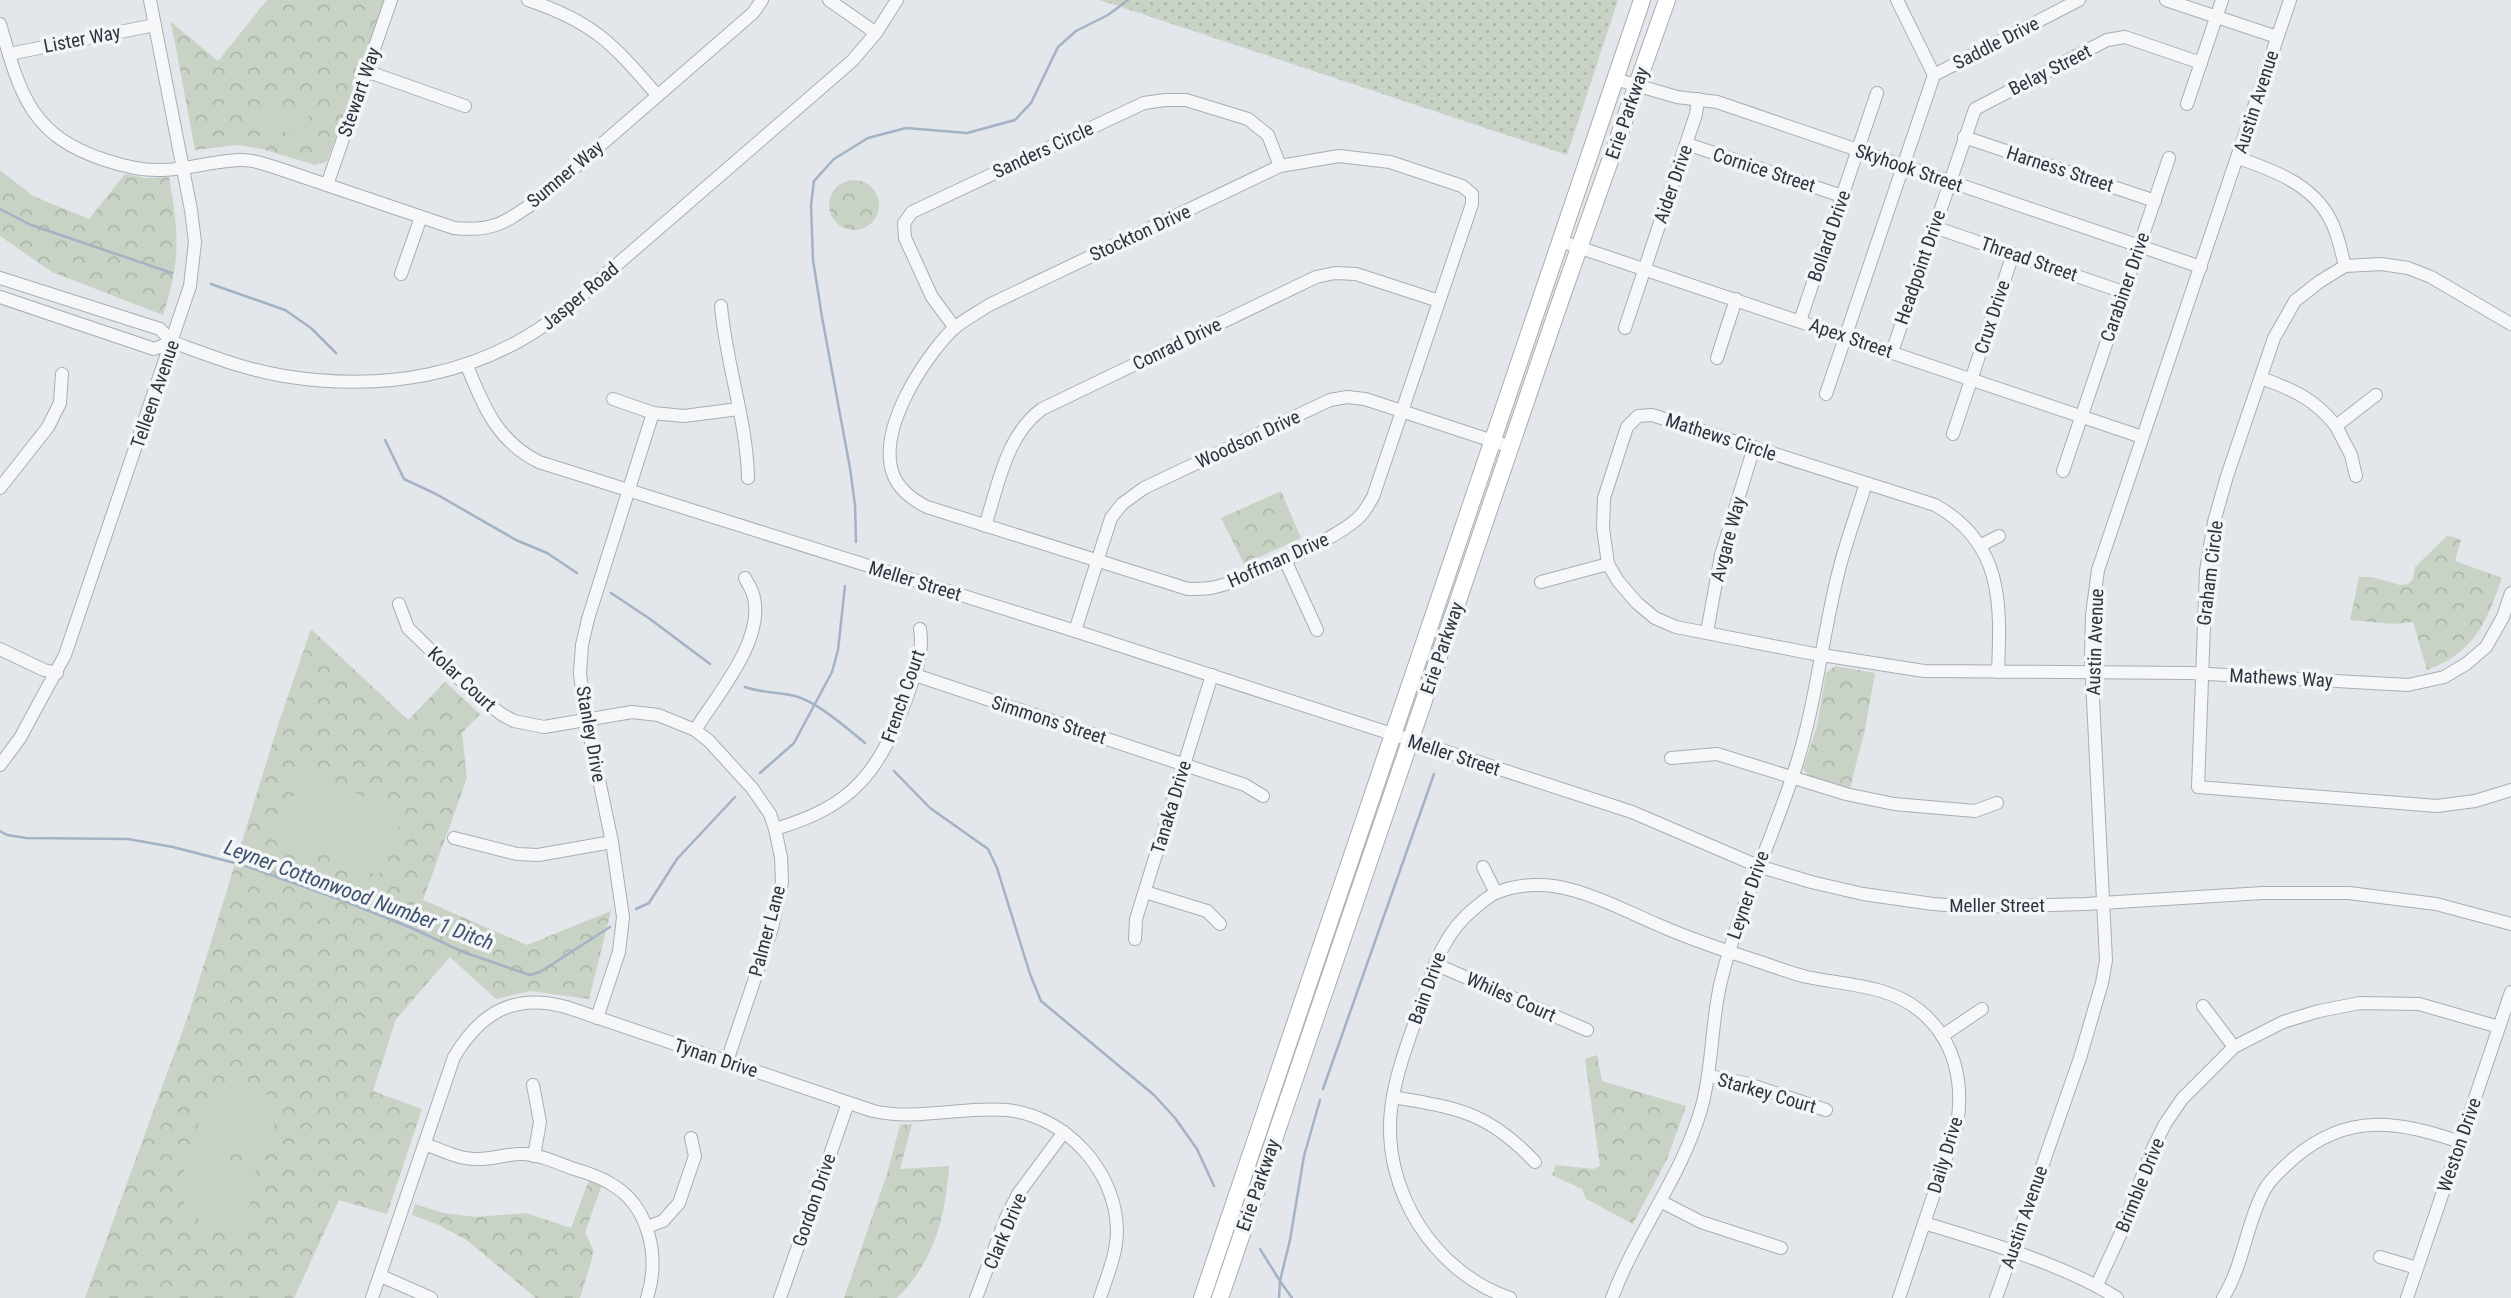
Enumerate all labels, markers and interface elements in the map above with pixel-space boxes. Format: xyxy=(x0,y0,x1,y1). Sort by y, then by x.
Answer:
street label: Saddle Drive xyxy=(1949,12,2043,74)
street label: Lister Way xyxy=(42,20,122,58)
street label: Belay Street xyxy=(2005,39,2095,101)
street label: Stewart Way xyxy=(333,44,385,140)
street label: Austin Avenue xyxy=(2229,48,2283,156)
street label: Erie Parkway xyxy=(1601,64,1654,162)
street label: Sanders Circle xyxy=(989,117,1097,183)
street label: Sumner Way xyxy=(522,135,608,213)
street label: Skyhook Street xyxy=(1852,139,1966,197)
street label: Harness Street xyxy=(2004,141,2116,197)
street label: Aider Drive xyxy=(1649,142,1697,226)
street label: Cornice Street xyxy=(1710,143,1818,197)
street label: Bollard Drive xyxy=(1803,187,1855,285)
street label: Stockton Drive xyxy=(1086,200,1194,266)
street label: Headpoint Drive xyxy=(1890,207,1950,327)
street label: Carabiner Drive xyxy=(2096,229,2155,345)
street label: Thread Street xyxy=(1978,232,2080,286)
street label: Jasper Road xyxy=(537,257,623,335)
street label: Crux Drive xyxy=(1969,277,2015,357)
street label: Conrad Drive xyxy=(1129,313,1225,375)
street label: Apex Street xyxy=(1806,313,1896,363)
street label: Telleen Avenue xyxy=(126,337,184,451)
street label: Woodson Drive xyxy=(1192,405,1304,473)
street label: Mathews Circle xyxy=(1663,408,1779,466)
street label: Avgare Way xyxy=(1706,494,1750,584)
street label: Graham Circle xyxy=(2192,519,2228,627)
street label: Hoffman Drive xyxy=(1224,527,1332,593)
street label: Meller Street xyxy=(866,556,964,606)
street label: Austin Avenue xyxy=(2082,588,2108,696)
street label: Erie Parkway xyxy=(1416,599,1469,697)
street label: Kolar Court xyxy=(423,642,501,716)
street label: French Court xyxy=(876,647,930,745)
street label: Mathews Way xyxy=(2229,664,2333,692)
street label: Stanley Drive xyxy=(571,684,611,784)
street label: Simmons Street xyxy=(989,691,1109,749)
street label: Meller Street xyxy=(1405,729,1503,781)
street label: Tanaka Drive xyxy=(1146,758,1196,856)
water label: Leyner Cottonwood Number 1 Ditch xyxy=(221,835,497,955)
street label: Leyner Drive xyxy=(1722,848,1774,942)
street label: Palmer Lane xyxy=(744,883,790,979)
street label: Meller Street xyxy=(1949,894,2045,917)
street label: Bain Drive xyxy=(1403,949,1451,1027)
street label: Whiles Court xyxy=(1463,967,1559,1027)
street label: Tynan Drive xyxy=(671,1034,761,1082)
street label: Starkey Court xyxy=(1715,1068,1819,1118)
street label: Weston Drive xyxy=(2432,1095,2486,1195)
street label: Daily Drive xyxy=(1922,1114,1968,1196)
street label: Brimble Drive xyxy=(2111,1134,2169,1236)
street label: Erie Parkway xyxy=(1232,1136,1285,1234)
street label: Gordon Drive xyxy=(787,1150,841,1250)
street label: Austin Avenue xyxy=(1996,1163,2052,1271)
street label: Clark Drive xyxy=(979,1189,1031,1273)

